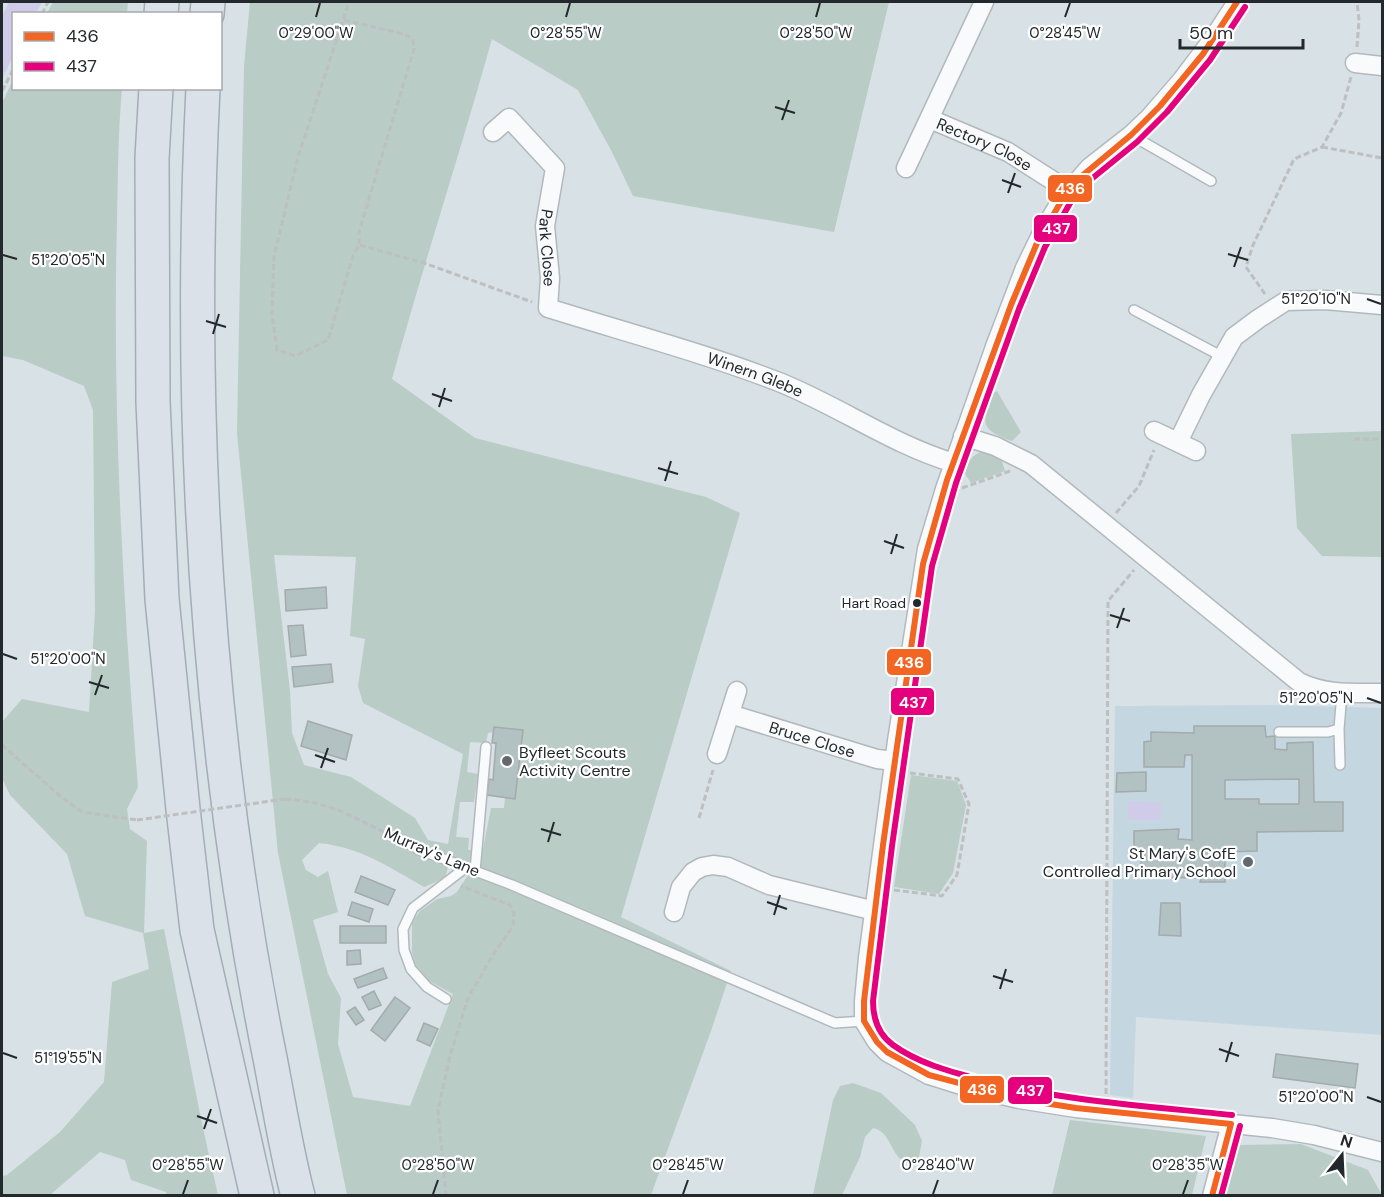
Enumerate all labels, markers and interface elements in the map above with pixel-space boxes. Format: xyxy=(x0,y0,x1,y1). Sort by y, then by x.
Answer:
legend xyxy=(12,12,222,90)
scale bar xyxy=(1180,12,1303,50)
text: 50 m xyxy=(1189,21,1233,45)
text: 0°29'00"W xyxy=(278,23,354,43)
text: 0°28'55"W xyxy=(530,23,602,43)
text: 0°28'50"W xyxy=(779,23,853,43)
text: 0°28'45"W xyxy=(1029,23,1101,43)
text: 436 xyxy=(66,24,99,48)
text: 437 xyxy=(66,54,97,78)
street label: Rectory Close xyxy=(934,113,1036,175)
line badge: 436 xyxy=(1047,174,1093,203)
text: 436 xyxy=(1055,178,1085,199)
street label: Park Close xyxy=(535,208,561,287)
line badge: 437 xyxy=(1033,214,1078,243)
text: 437 xyxy=(1042,218,1071,239)
text: 51°20'05"N xyxy=(31,250,105,270)
text: 51°20'10"N xyxy=(1281,289,1351,309)
street label: Winern Glebe xyxy=(705,347,807,402)
place label: Hart Road xyxy=(842,594,906,612)
marker: Hart Road xyxy=(911,597,923,609)
line badge: 436 xyxy=(886,648,932,676)
text: 51°20'00"N xyxy=(30,649,106,669)
text: 436 xyxy=(894,652,924,673)
line badge: 437 xyxy=(890,687,935,716)
text: 51°20'05"N xyxy=(1279,688,1353,708)
text: 437 xyxy=(899,692,928,713)
street label: Bruce Close xyxy=(767,716,858,762)
place label: Byfleet Scouts Activity Centre xyxy=(519,742,631,781)
marker: Byfleet Scouts Activity Centre xyxy=(500,754,514,768)
street label: Murray's Lane xyxy=(381,822,483,882)
place label: St Mary's CofE Controlled Primary School xyxy=(1043,843,1236,882)
marker: St Mary's CofE Controlled Primary School xyxy=(1241,855,1255,869)
text: 51°19'55"N xyxy=(34,1048,102,1068)
line badge: 436 xyxy=(959,1075,1005,1104)
line badge: 437 xyxy=(1007,1076,1053,1105)
text: 436 xyxy=(967,1079,997,1100)
text: 437 xyxy=(1016,1080,1045,1101)
text: 51°20'00"N xyxy=(1278,1087,1354,1107)
north arrow xyxy=(1312,1125,1372,1185)
text: N xyxy=(1338,1129,1355,1153)
text: 0°28'55"W xyxy=(152,1155,224,1175)
text: 0°28'50"W xyxy=(401,1155,475,1175)
text: 0°28'45"W xyxy=(652,1155,724,1175)
text: 0°28'40"W xyxy=(902,1155,975,1175)
text: 0°28'35"W xyxy=(1152,1155,1224,1175)

